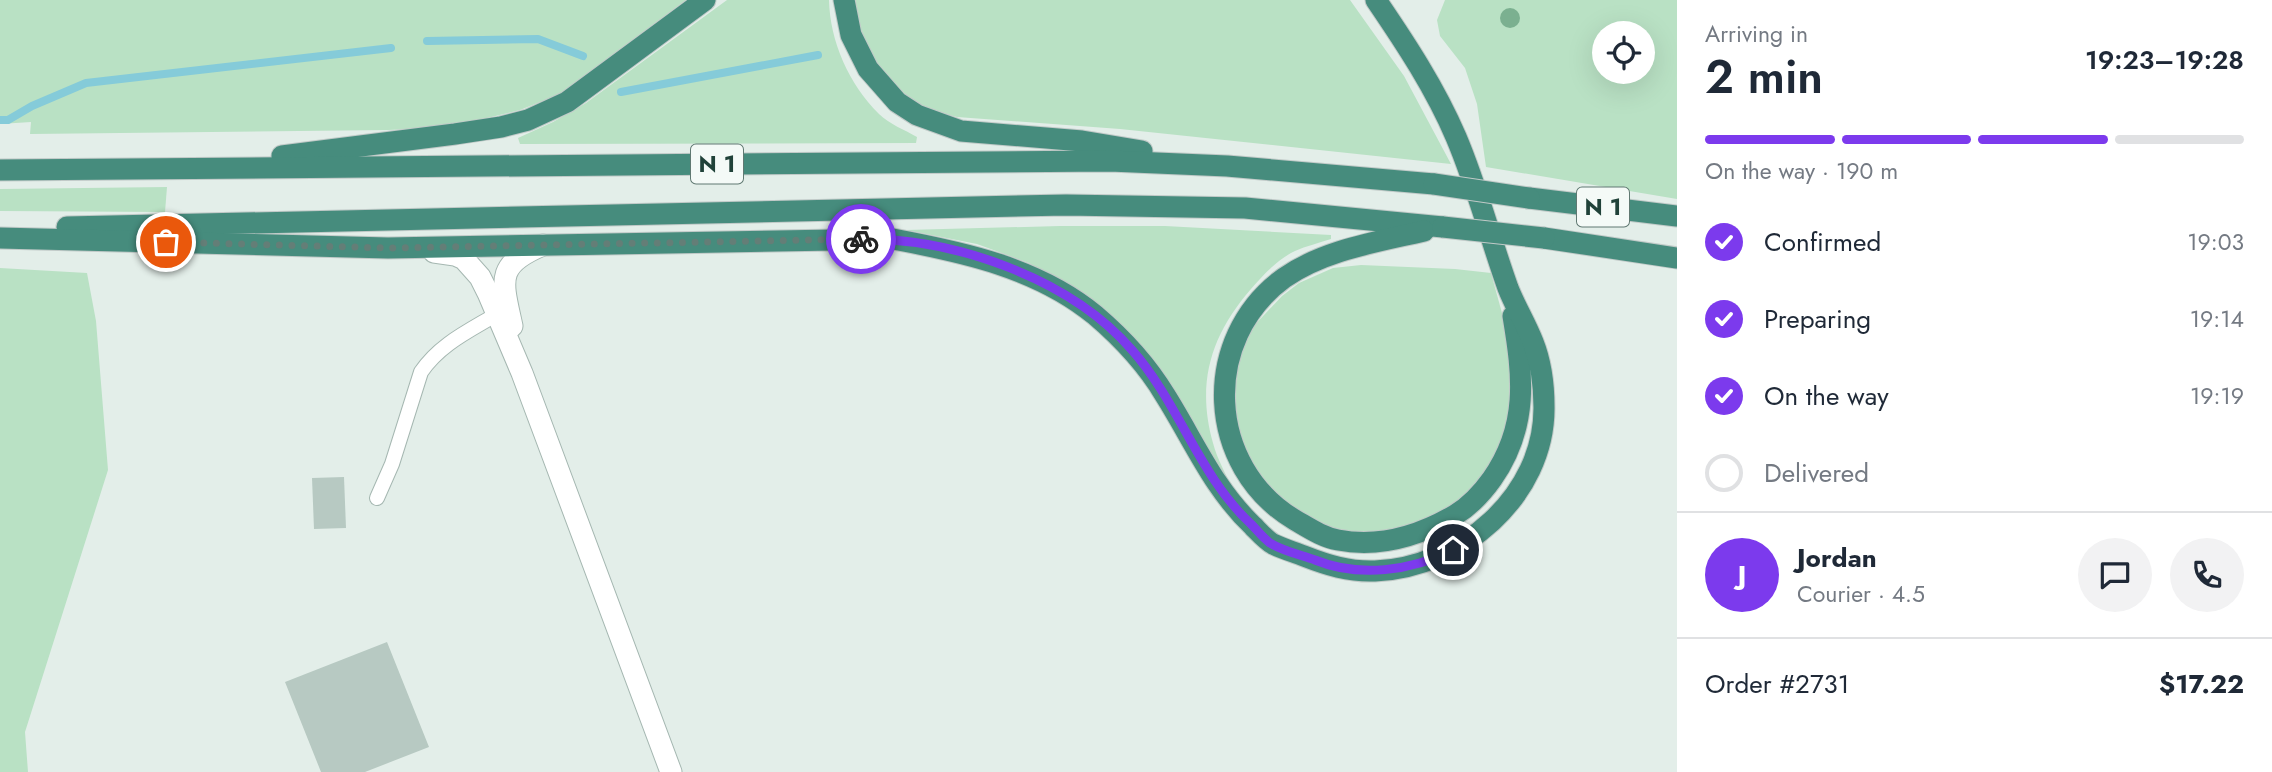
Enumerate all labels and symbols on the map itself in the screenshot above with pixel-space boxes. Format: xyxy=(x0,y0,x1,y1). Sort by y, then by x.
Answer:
road number: N 1 xyxy=(691,144,743,183)
road number: N 1 xyxy=(1577,188,1629,227)
courier xyxy=(826,204,896,274)
pin xyxy=(136,212,196,272)
pin xyxy=(1423,520,1483,580)

